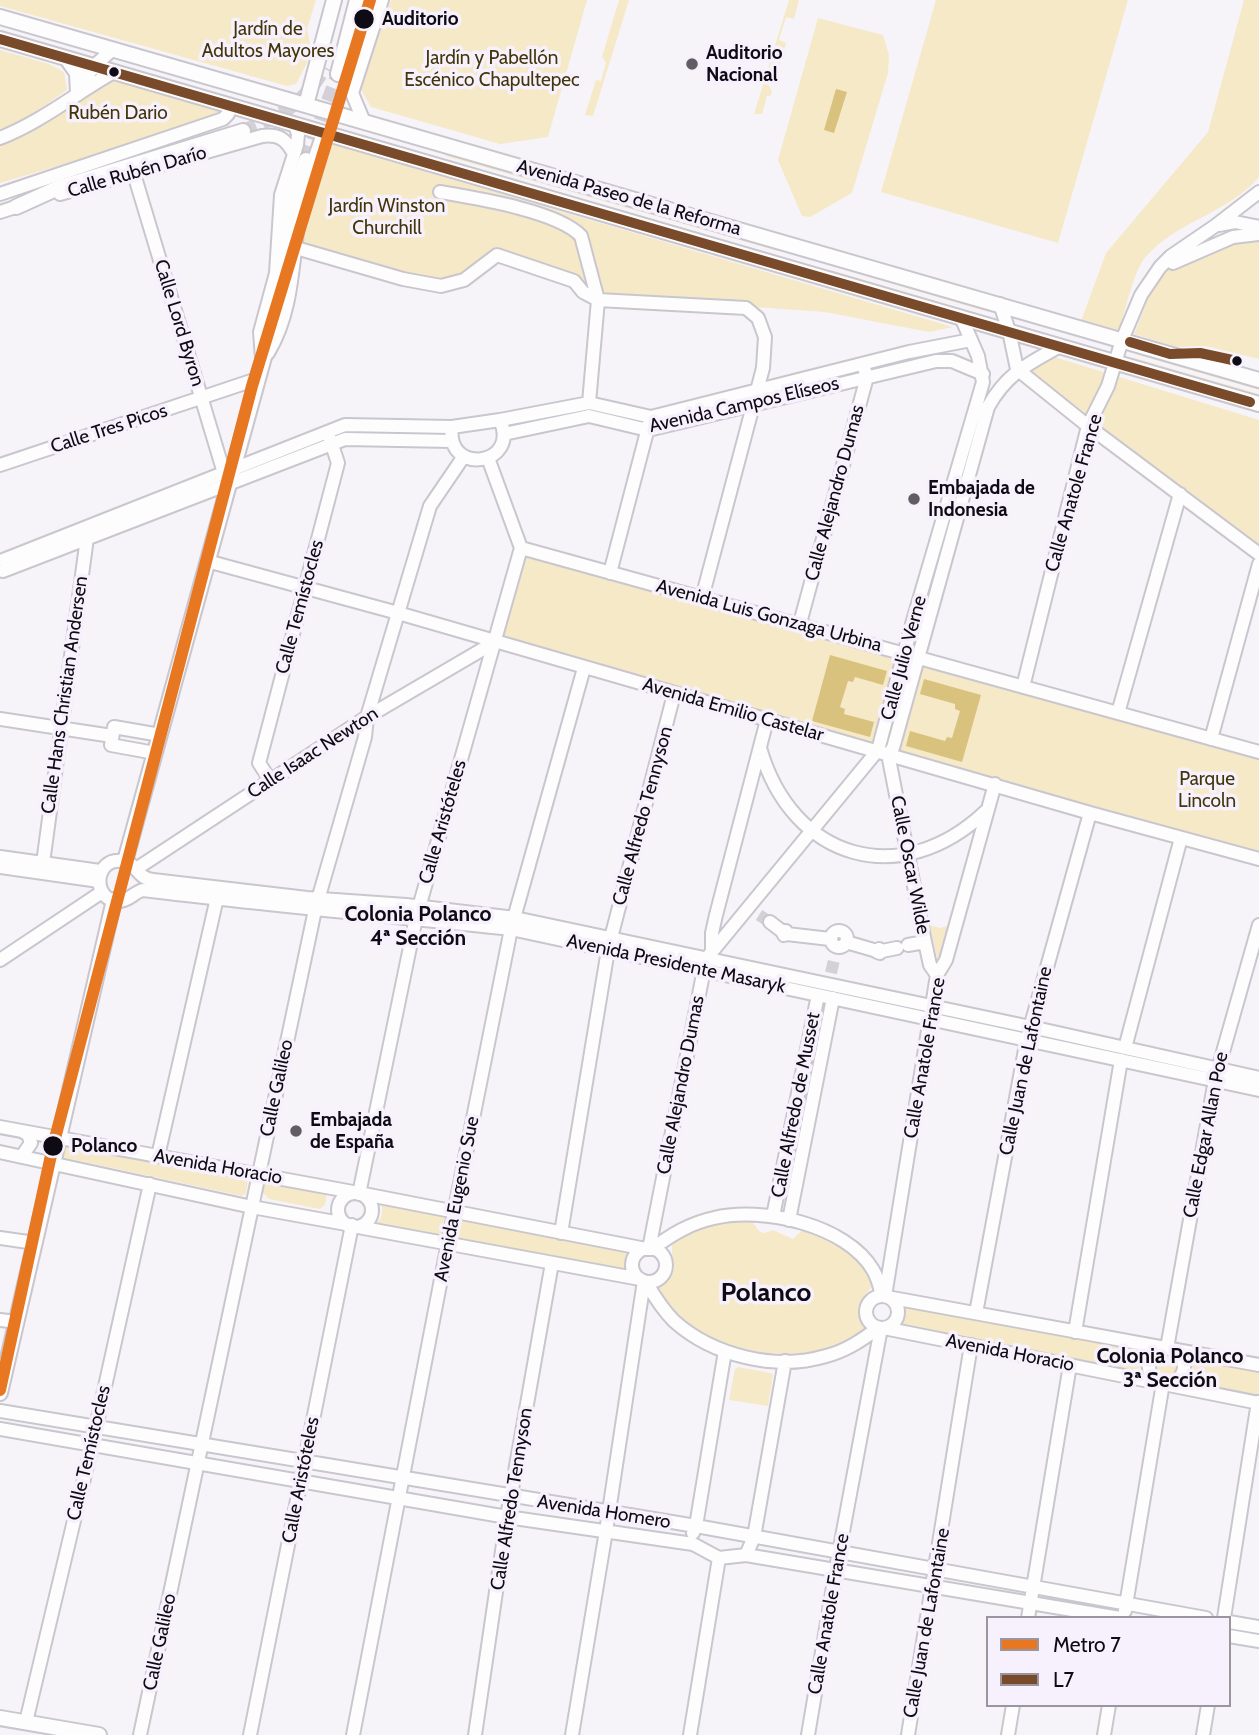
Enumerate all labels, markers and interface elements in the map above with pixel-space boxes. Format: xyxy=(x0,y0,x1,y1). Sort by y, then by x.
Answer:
marker: Auditorio xyxy=(352,7,376,31)
place label: Auditorio xyxy=(382,8,458,30)
park label: Jardín de Adultos Mayores xyxy=(202,18,334,62)
place label: Auditorio Nacional xyxy=(706,42,782,86)
park label: Jardín y Pabellón Escénico Chapultepec xyxy=(404,47,580,91)
marker: Auditorio Nacional xyxy=(684,56,700,72)
unlabelled marker xyxy=(107,65,121,79)
park label: Rubén Dario xyxy=(68,102,168,124)
street label: Calle Rubén Darío xyxy=(65,141,209,203)
street label: Avenida Paseo de la Reforma xyxy=(514,155,744,241)
park label: Jardín Winston Churchill xyxy=(329,195,445,239)
street label: Calle Lord Byron xyxy=(149,257,209,389)
unlabelled marker xyxy=(1230,354,1244,368)
street label: Avenida Campos Elíseos xyxy=(647,372,841,438)
street label: Calle Tres Picos xyxy=(48,399,170,459)
street label: Calle Alejandro Dumas xyxy=(801,402,869,584)
street label: Calle Anatole France xyxy=(1041,411,1107,575)
place label: Embajada de Indonesia xyxy=(928,477,1035,521)
marker: Embajada de Indonesia xyxy=(906,491,922,507)
street label: Calle Temístocles xyxy=(271,537,329,677)
street label: Calle Hans Christian Andersen xyxy=(37,575,93,815)
street label: Avenida Luis Gonzaga Urbina xyxy=(654,575,884,657)
street label: Calle Julio Verne xyxy=(876,593,932,723)
street label: Avenida Emilio Castelar xyxy=(640,673,826,747)
street label: Calle Isaac Newton xyxy=(243,702,383,804)
street label: Calle Alfredo Tennyson xyxy=(608,724,678,908)
street label: Calle Aristóteles xyxy=(414,757,472,887)
park label: Parque Lincoln xyxy=(1178,768,1236,812)
street label: Calle Oscar Wilde xyxy=(885,794,935,936)
district label: Colonia Polanco 4ª Sección xyxy=(345,902,491,952)
street label: Avenida Presidente Masaryk xyxy=(564,930,788,998)
street label: Calle Juan de Lafontaine xyxy=(995,965,1057,1157)
street label: Calle Anatole France xyxy=(900,976,950,1140)
street label: Calle Alejandro Dumas xyxy=(652,994,710,1176)
street label: Calle Alfredo de Musset xyxy=(767,1010,825,1200)
street label: Calle Galileo xyxy=(256,1037,298,1139)
street label: Calle Edgar Allan Poe xyxy=(1179,1050,1233,1220)
place label: Embajada de España xyxy=(310,1109,394,1153)
street label: Avenida Eugenio Sue xyxy=(430,1114,484,1284)
marker: Embajada de España xyxy=(288,1123,304,1139)
marker: Polanco xyxy=(41,1134,65,1158)
place label: Polanco xyxy=(71,1135,137,1157)
street label: Avenida Horacio xyxy=(152,1144,284,1190)
district label: Polanco xyxy=(721,1277,811,1309)
street label: Avenida Horacio xyxy=(944,1329,1076,1377)
district label: Colonia Polanco 3ª Sección xyxy=(1097,1344,1243,1394)
street label: Calle Temístocles xyxy=(62,1383,116,1523)
street label: Calle Alfredo Tennyson xyxy=(486,1406,538,1592)
street label: Calle Aristóteles xyxy=(278,1415,324,1545)
street label: Avenida Homero xyxy=(536,1490,672,1534)
street label: Calle Juan de Lafontaine xyxy=(899,1526,955,1720)
street label: Calle Anatole France xyxy=(804,1532,854,1696)
street label: Calle Galileo xyxy=(139,1591,181,1693)
legend xyxy=(986,1616,1231,1707)
text: Metro 7 xyxy=(1053,1632,1121,1657)
text: L7 xyxy=(1053,1667,1074,1692)

